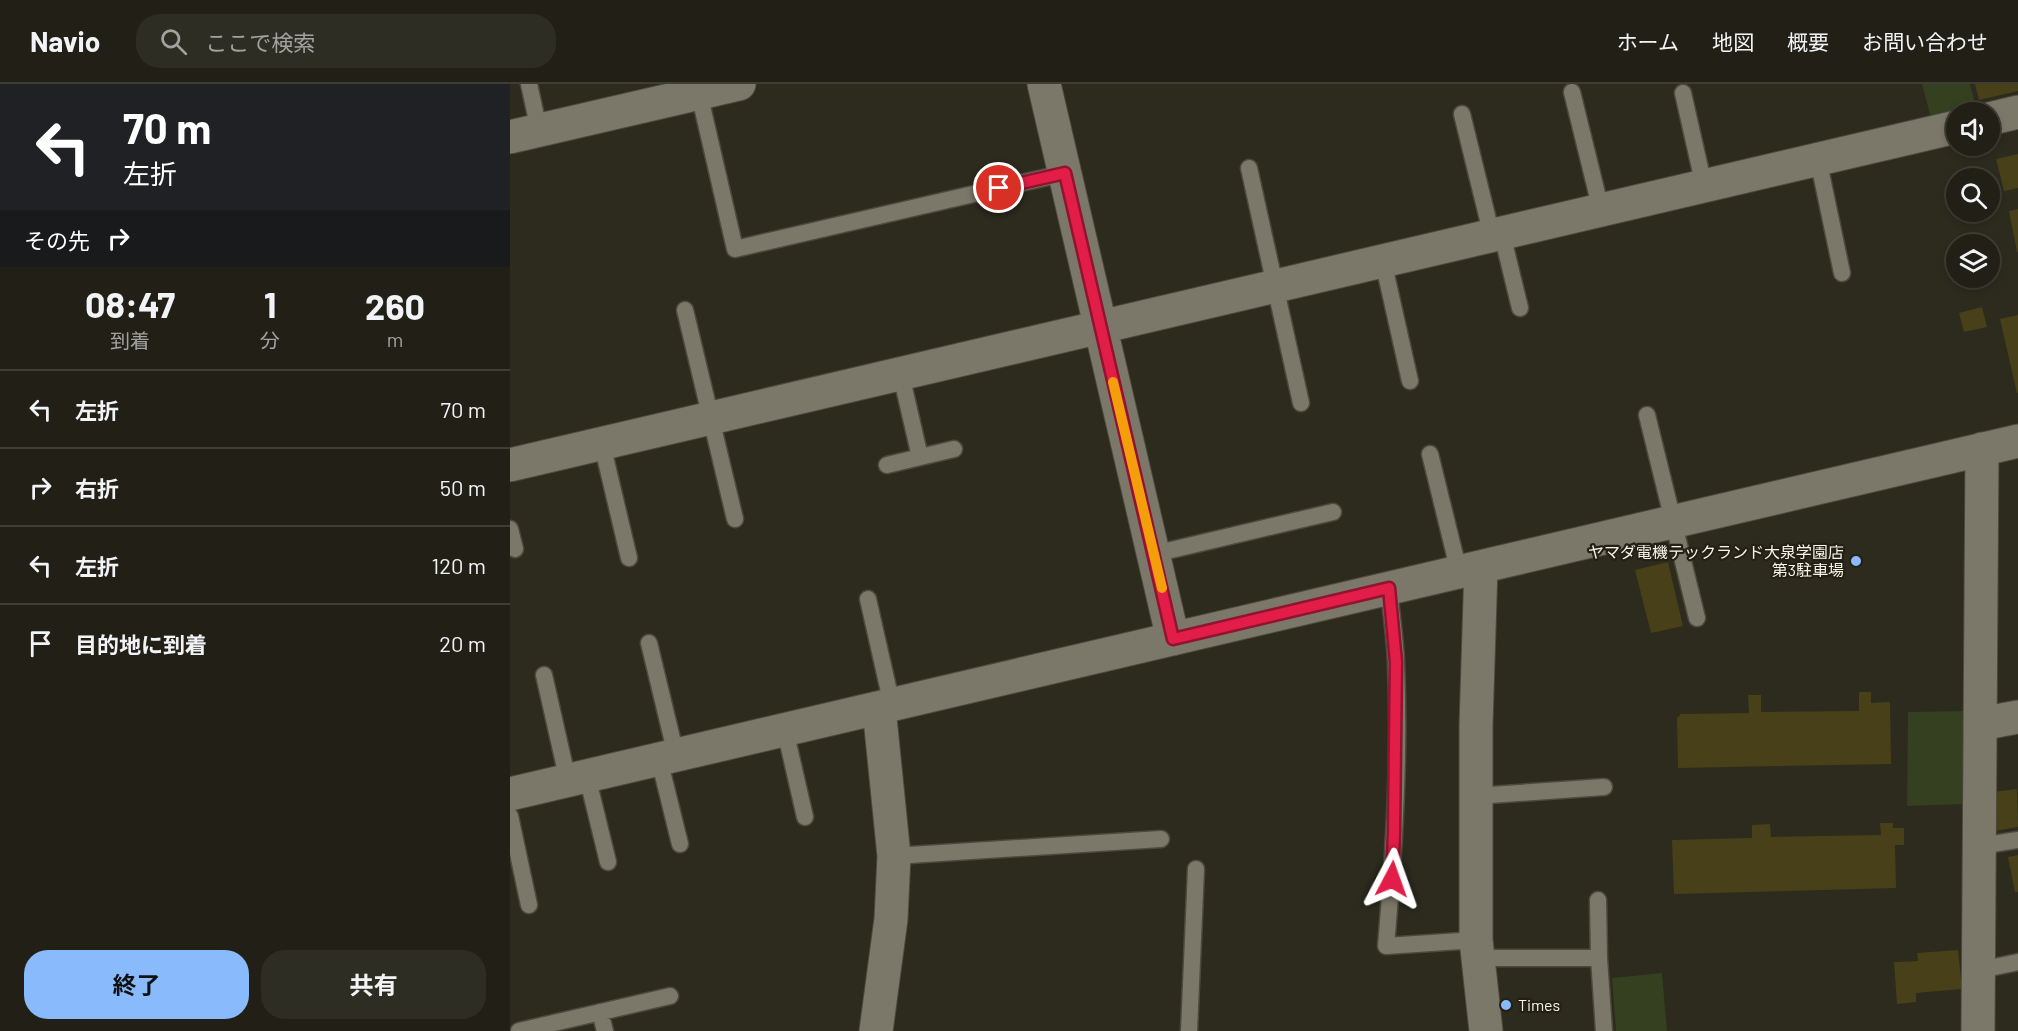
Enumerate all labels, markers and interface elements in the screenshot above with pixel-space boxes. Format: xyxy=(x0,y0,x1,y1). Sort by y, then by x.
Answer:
search box xyxy=(136,14,556,68)
text: Navio xyxy=(30,24,100,58)
icon: search xyxy=(157,25,190,58)
text: ここで検索 xyxy=(205,29,315,55)
text: ホーム xyxy=(1617,29,1679,54)
text: 地図 xyxy=(1712,29,1754,54)
text: 概要 xyxy=(1787,29,1829,54)
text: お問い合わせ xyxy=(1862,29,1988,54)
text: 70 m xyxy=(123,102,211,152)
map controls xyxy=(1946,102,2000,288)
button: sound xyxy=(1946,102,2000,156)
icon: left xyxy=(24,108,102,186)
text: 左折 xyxy=(123,157,177,189)
pin xyxy=(973,162,1024,213)
button: search xyxy=(1946,168,2000,222)
icon: arrive xyxy=(982,171,1015,204)
icon: right xyxy=(102,222,135,255)
text: その先 xyxy=(24,227,90,253)
button: layers xyxy=(1946,234,2000,288)
text: 08:47 xyxy=(85,282,175,325)
text: 1 xyxy=(264,282,276,325)
text: 260 xyxy=(365,284,425,327)
text: m xyxy=(387,327,403,351)
text: 到着 xyxy=(110,328,150,352)
text: 分 xyxy=(260,328,280,352)
icon: left xyxy=(24,393,57,426)
text: 70 m xyxy=(441,396,486,422)
text: 左折 xyxy=(75,397,119,423)
icon: right xyxy=(24,471,57,504)
text: 50 m xyxy=(440,474,486,500)
text: 右折 xyxy=(75,475,119,501)
place label: ヤマダ電機テックランド大泉学園店 第3駐車場 xyxy=(1588,542,1844,579)
icon: left xyxy=(24,549,57,582)
text: 120 m xyxy=(431,552,486,578)
text: 左折 xyxy=(75,553,119,579)
marker: ヤマダ電機テックランド大泉学園店 第3駐車場 xyxy=(1849,554,1863,568)
icon: arrive xyxy=(24,627,57,660)
text: 20 m xyxy=(439,630,486,656)
text: 目的地に到着 xyxy=(75,631,207,657)
position arrow xyxy=(1360,847,1424,911)
button: 終了 xyxy=(24,950,249,1019)
button: 共有 xyxy=(261,950,486,1019)
place label: Times xyxy=(1518,995,1560,1014)
marker: Times xyxy=(1499,998,1513,1012)

